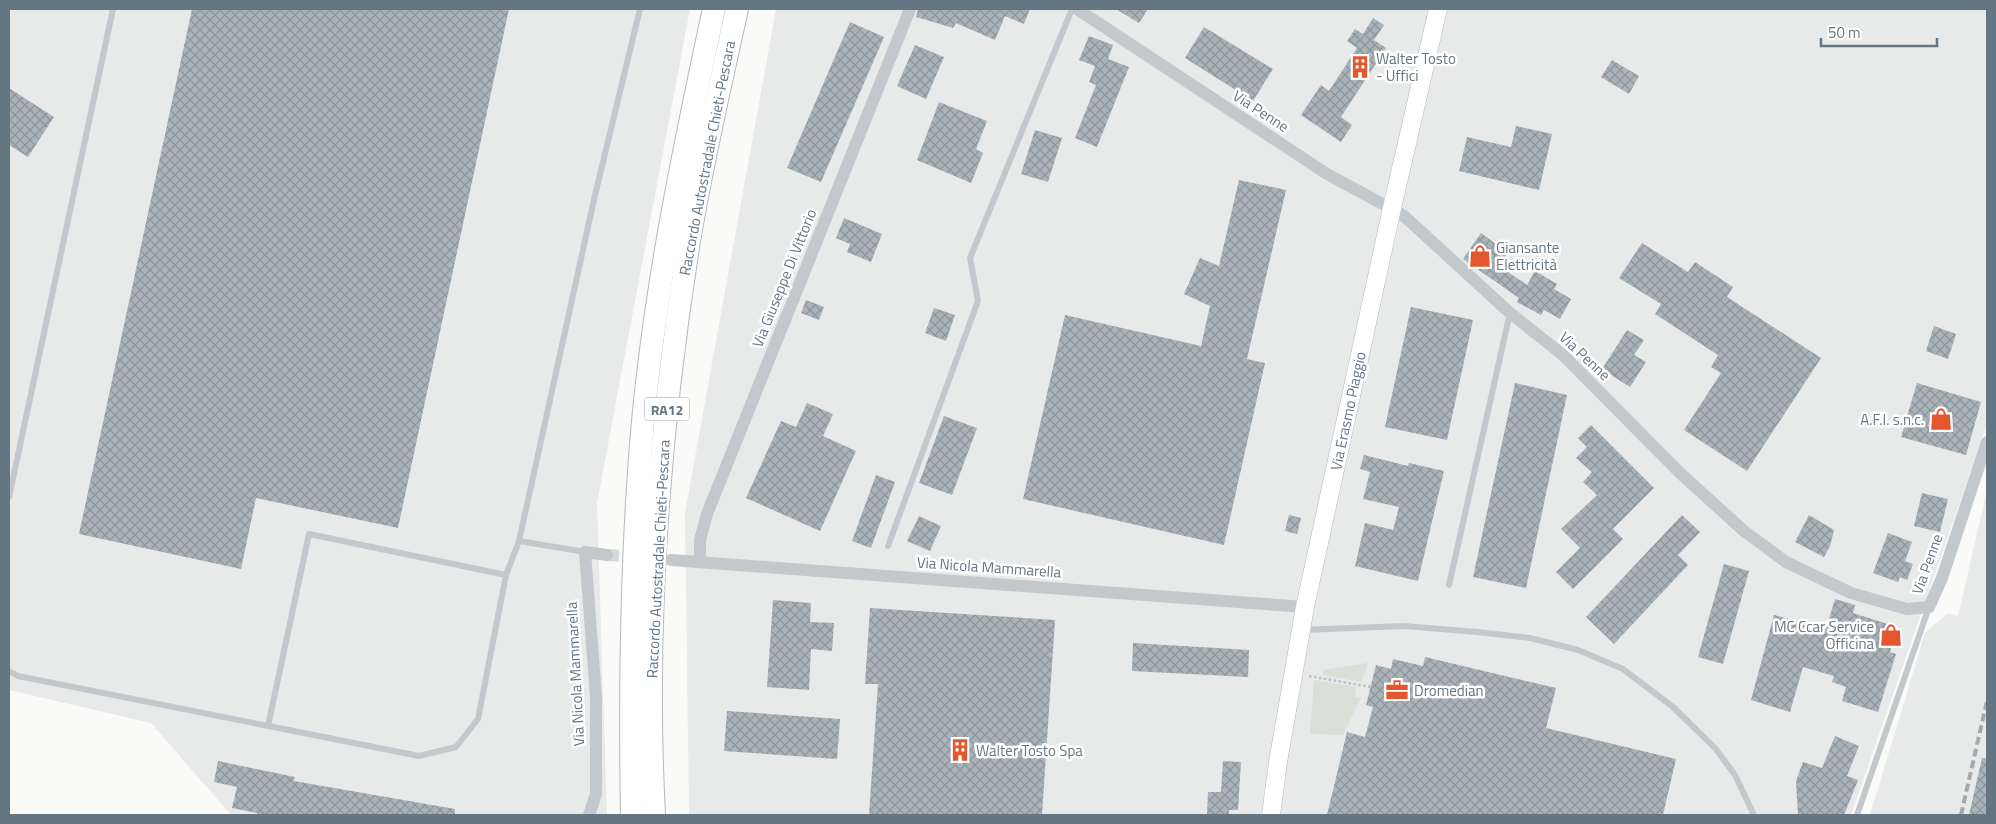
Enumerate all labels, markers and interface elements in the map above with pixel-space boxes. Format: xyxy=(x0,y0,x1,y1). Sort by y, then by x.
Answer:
scale bar xyxy=(1821,15,1937,47)
text: 50 m xyxy=(1828,21,1861,44)
street label: Raccordo Autostradale Chieti-Pescara xyxy=(673,38,741,277)
place label: Walter Tosto - Uffici xyxy=(1376,47,1456,87)
building icon: Walter Tosto - Uffici xyxy=(1347,54,1373,80)
street label: Via Penne xyxy=(1228,84,1294,138)
street label: Via Giuseppe Di Vittorio xyxy=(746,205,822,351)
place label: Giansante Elettricità xyxy=(1496,236,1559,276)
shop icon: Giansante Elettricità xyxy=(1467,243,1493,269)
street label: Via Penne xyxy=(1554,326,1616,386)
street label: Via Erasmo Piaggio xyxy=(1324,349,1372,473)
road number: RA12 xyxy=(644,398,690,420)
shop icon: A.F.I. s.n.c. xyxy=(1928,406,1954,432)
place label: A.F.I. s.n.c. xyxy=(1860,408,1924,431)
street label: Raccordo Autostradale Chieti-Pescara xyxy=(640,439,676,679)
street label: Via Penne xyxy=(1905,530,1949,598)
street label: Via Nicola Mammarella xyxy=(916,550,1062,584)
street label: Via Nicola Mammarella xyxy=(560,601,590,747)
place label: MC Ccar Service Officina xyxy=(1774,615,1874,655)
shop icon: MC Ccar Service Officina xyxy=(1878,622,1904,648)
office icon: Dromedian xyxy=(1384,677,1410,703)
place label: Dromedian xyxy=(1414,679,1484,702)
building icon: Walter Tosto Spa xyxy=(947,737,973,763)
place label: Walter Tosto Spa xyxy=(976,739,1083,762)

